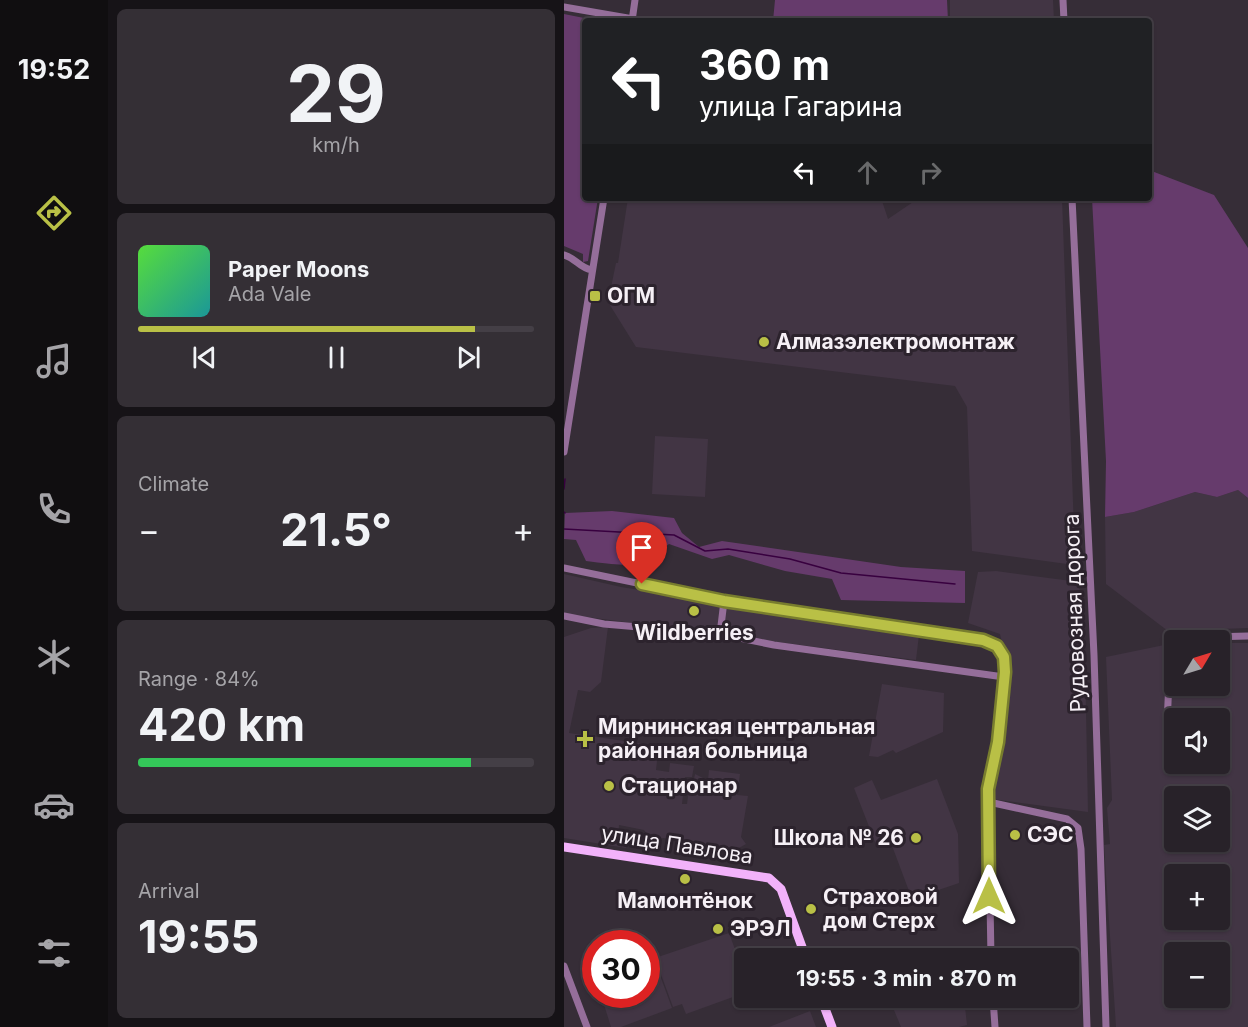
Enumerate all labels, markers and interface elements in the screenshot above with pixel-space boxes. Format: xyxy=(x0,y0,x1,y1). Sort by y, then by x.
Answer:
text: 360 m xyxy=(699,39,830,90)
icon: left xyxy=(600,42,678,120)
text: 29 xyxy=(286,46,386,141)
text: 19:52 xyxy=(18,53,90,86)
text: улица Гагарина xyxy=(699,90,903,123)
text: km/h xyxy=(312,133,360,157)
icon: left xyxy=(788,156,821,189)
icon: ahead xyxy=(851,156,884,189)
icon: right xyxy=(914,156,947,189)
icon: directions xyxy=(33,192,75,234)
text: Paper Moons xyxy=(228,256,369,282)
text: Ada Vale xyxy=(228,282,311,306)
place label: ОГМ xyxy=(607,283,655,308)
marker: ОГМ xyxy=(588,289,602,303)
place label: Алмазэлектромонтаж xyxy=(776,329,1015,354)
marker: Алмазэлектромонтаж xyxy=(757,335,771,349)
icon: music xyxy=(33,340,75,382)
icon: previous xyxy=(188,341,221,374)
icon: pause xyxy=(320,341,353,374)
icon: next xyxy=(452,341,485,374)
text: Climate xyxy=(138,472,209,496)
icon: phone xyxy=(33,488,75,530)
text: 21.5° xyxy=(280,502,392,557)
text: − xyxy=(138,510,160,550)
text: + xyxy=(512,510,534,550)
street label: Рудовозная дорога xyxy=(1059,513,1090,713)
pin xyxy=(616,522,667,584)
icon: arrive xyxy=(625,531,658,564)
marker: Wildberries xyxy=(687,604,701,618)
place label: Wildberries xyxy=(634,620,754,645)
north arrow xyxy=(1164,630,1230,696)
map controls xyxy=(1164,630,1230,1008)
icon: climate xyxy=(33,636,75,678)
text: Range · 84% xyxy=(138,667,260,691)
text: 420 km xyxy=(138,697,305,752)
button: sound xyxy=(1164,708,1230,774)
place label: Мирнинская центральная районная больница xyxy=(598,714,875,763)
marker: Мирнинская центральная районная больница xyxy=(576,730,594,748)
place label: Стационар xyxy=(621,773,737,798)
marker: Стационар xyxy=(602,779,616,793)
icon: car xyxy=(33,784,75,826)
button: layers xyxy=(1164,786,1230,852)
street label: улица Павлова xyxy=(599,820,755,869)
place label: СЭС xyxy=(1027,822,1074,847)
place label: Школа № 26 xyxy=(774,825,904,850)
marker: СЭС xyxy=(1008,828,1022,842)
marker: Школа № 26 xyxy=(909,831,923,845)
position arrow xyxy=(957,864,1021,928)
button: + xyxy=(1164,864,1230,930)
marker: Мамонтёнок xyxy=(678,872,692,886)
text: Arrival xyxy=(138,879,200,903)
place label: Страховой дом Стерх xyxy=(823,884,938,933)
place label: Мамонтёнок xyxy=(617,888,754,913)
marker: Страховой дом Стерх xyxy=(804,902,818,916)
text: 19:55 xyxy=(138,909,259,964)
place label: ЭРЭЛ xyxy=(730,916,790,941)
marker: ЭРЭЛ xyxy=(711,922,725,936)
speed limit sign: 30 xyxy=(582,930,660,1008)
icon: filters xyxy=(33,932,75,974)
button: − xyxy=(1164,942,1230,1008)
text: 19:55 · 3 min · 870 m xyxy=(796,965,1017,991)

